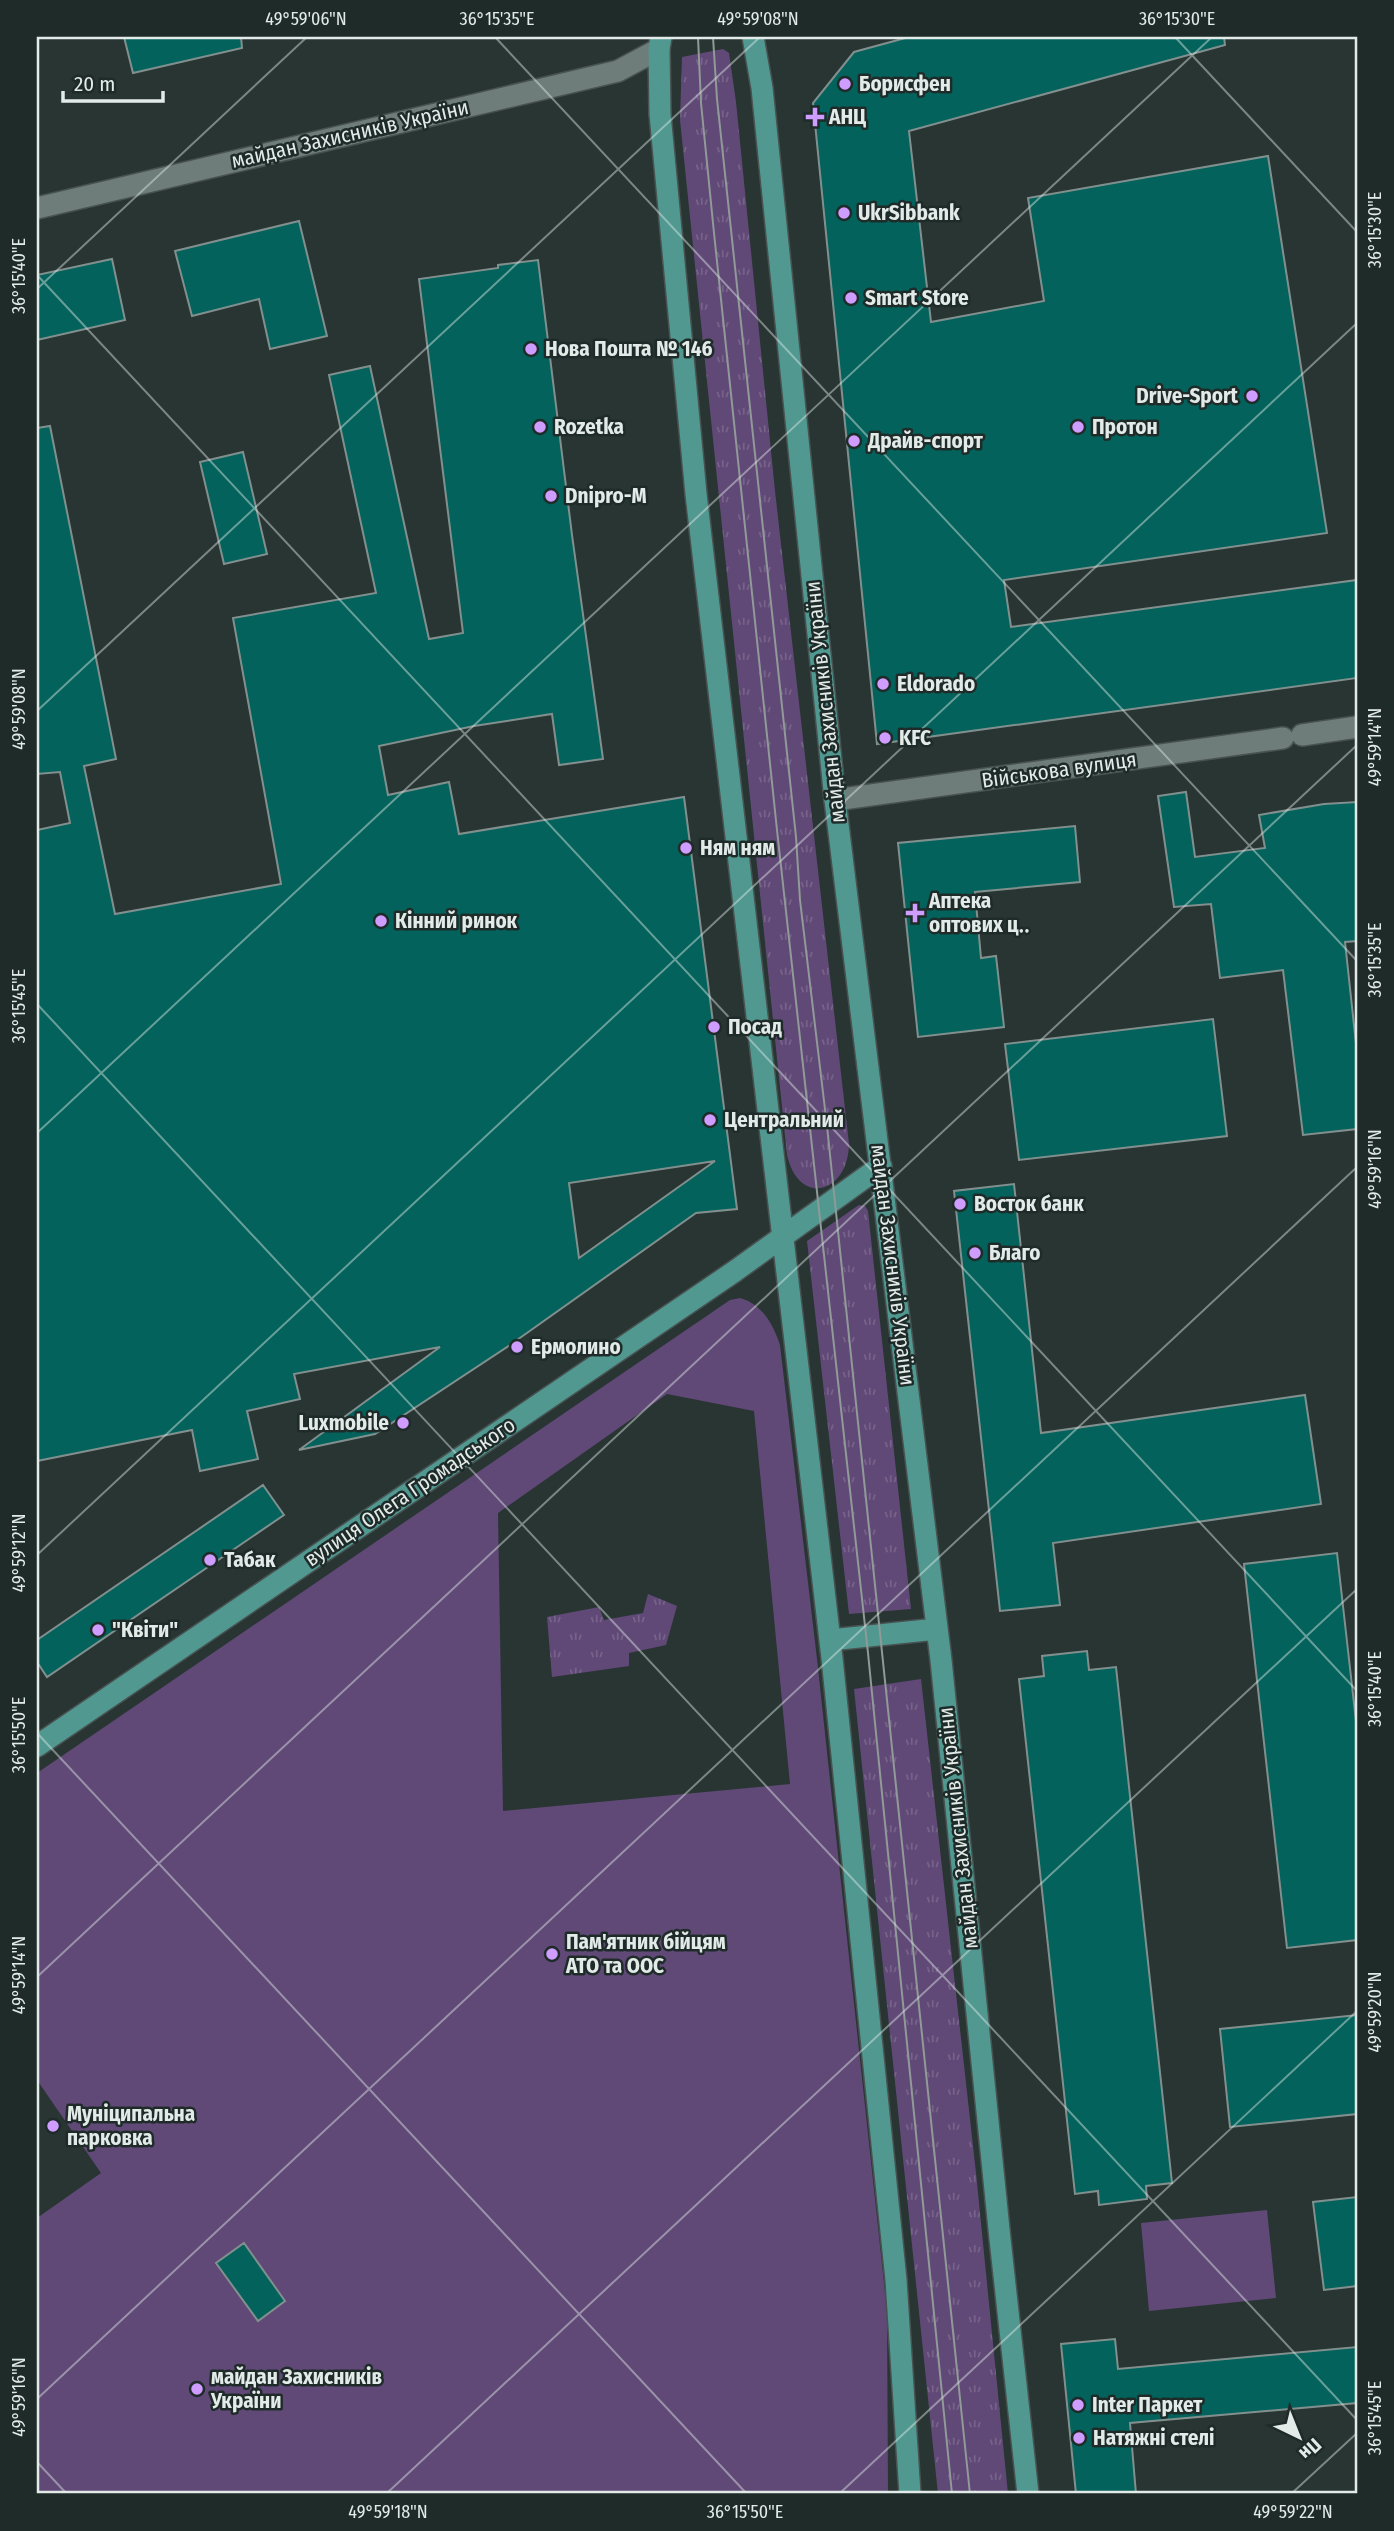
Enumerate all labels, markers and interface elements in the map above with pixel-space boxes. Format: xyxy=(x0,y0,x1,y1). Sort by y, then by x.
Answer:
text: 49°59'06"N xyxy=(265,8,347,30)
text: 36°15'35"E xyxy=(460,8,534,30)
text: 49°59'08"N xyxy=(717,8,799,30)
text: 36°15'30"E xyxy=(1139,8,1215,30)
scale bar xyxy=(63,60,163,104)
text: 20 m xyxy=(74,71,115,97)
place label: Борисфен xyxy=(859,71,951,97)
marker: Борисфен xyxy=(837,76,853,92)
street label: майдан Захисників України xyxy=(229,94,471,174)
place label: АНЦ xyxy=(828,104,866,130)
marker: АНЦ xyxy=(807,109,823,125)
text: 36°15'30"E xyxy=(1364,192,1386,268)
place label: UkrSibbank xyxy=(858,200,960,226)
marker: UkrSibbank xyxy=(836,205,852,221)
text: 36°15'40"E xyxy=(8,238,30,314)
place label: Smart Store xyxy=(865,285,969,311)
marker: Smart Store xyxy=(843,290,859,306)
place label: Нова Пошта № 146 xyxy=(545,336,712,362)
marker: Нова Пошта № 146 xyxy=(523,341,539,357)
place label: Drive-Sport xyxy=(1136,383,1239,409)
marker: Drive-Sport xyxy=(1244,388,1260,404)
place label: Rozetka xyxy=(554,414,624,440)
place label: Протон xyxy=(1092,414,1158,440)
marker: Rozetka xyxy=(532,419,548,435)
marker: Протон xyxy=(1070,419,1086,435)
place label: Драйв-спорт xyxy=(867,428,984,454)
marker: Драйв-спорт xyxy=(846,433,862,449)
place label: Dnipro-M xyxy=(565,483,647,509)
marker: Dnipro-M xyxy=(543,488,559,504)
street label: майдан Захисників України xyxy=(799,580,851,824)
text: 49°59'08"N xyxy=(8,668,30,750)
place label: Eldorado xyxy=(897,671,975,697)
marker: Eldorado xyxy=(875,676,891,692)
text: 49°59'14"N xyxy=(1364,708,1386,786)
place label: KFC xyxy=(899,725,931,751)
marker: KFC xyxy=(877,730,893,746)
street label: Військова вулиця xyxy=(980,746,1138,794)
place label: Ням ням xyxy=(700,835,775,861)
marker: Ням ням xyxy=(678,840,694,856)
place label: Аптека оптових ц‥ xyxy=(928,888,1030,938)
marker: Аптека оптових ц‥ xyxy=(907,905,923,921)
place label: Кінний ринок xyxy=(395,908,518,934)
marker: Кінний ринок xyxy=(373,913,389,929)
text: 36°15'35"E xyxy=(1364,923,1386,997)
text: 36°15'45"E xyxy=(8,969,30,1043)
place label: Посад xyxy=(728,1014,782,1040)
marker: Посад xyxy=(706,1019,722,1035)
place label: Центральний xyxy=(724,1107,844,1133)
marker: Центральний xyxy=(702,1112,718,1128)
text: 49°59'16"N xyxy=(1364,1129,1386,1209)
street label: майдан Захисників України xyxy=(865,1143,921,1387)
place label: Восток банк xyxy=(974,1191,1084,1217)
marker: Восток банк xyxy=(952,1196,968,1212)
place label: Благо xyxy=(989,1240,1040,1266)
marker: Благо xyxy=(967,1245,983,1261)
place label: Ермолино xyxy=(531,1334,621,1360)
marker: Ермолино xyxy=(509,1339,525,1355)
place label: Luxmobile xyxy=(298,1410,389,1436)
street label: вулиця Олега Громадського xyxy=(300,1412,520,1572)
marker: Luxmobile xyxy=(395,1415,411,1431)
text: 49°59'12"N xyxy=(8,1514,30,1592)
place label: Табак xyxy=(224,1547,276,1573)
marker: Табак xyxy=(202,1552,218,1568)
place label: "Квіти" xyxy=(112,1617,178,1643)
marker: "Квіти" xyxy=(90,1622,106,1638)
text: 36°15'40"E xyxy=(1364,1651,1386,1727)
text: 36°15'50"E xyxy=(8,1697,30,1773)
street label: майдан Захисників України xyxy=(932,1706,984,1950)
place label: Пам'ятник бійцям АТО та ООС xyxy=(565,1929,726,1979)
text: 49°59'14"N xyxy=(8,1936,30,2014)
marker: Пам'ятник бійцям АТО та ООС xyxy=(544,1946,560,1962)
text: 49°59'20"N xyxy=(1364,1972,1386,2052)
place label: Муніципальна парковка xyxy=(67,2101,195,2151)
marker: Муніципальна парковка xyxy=(45,2118,61,2134)
text: 49°59'16"N xyxy=(8,2357,30,2437)
place label: майдан Захисників України xyxy=(210,2364,383,2414)
marker: майдан Захисників України xyxy=(189,2381,205,2397)
text: 36°15'45"E xyxy=(1364,2381,1386,2455)
place label: Inter Паркет xyxy=(1092,2392,1203,2418)
marker: Inter Паркет xyxy=(1070,2397,1086,2413)
north arrow xyxy=(1264,2402,1334,2472)
place label: Натяжні стелі xyxy=(1093,2425,1215,2451)
marker: Натяжні стелі xyxy=(1071,2430,1087,2446)
text: Пн xyxy=(1295,2433,1326,2465)
text: 49°59'18"N xyxy=(348,2501,428,2523)
text: 36°15'50"E xyxy=(707,2501,783,2523)
text: 49°59'22"N xyxy=(1253,2501,1333,2523)

